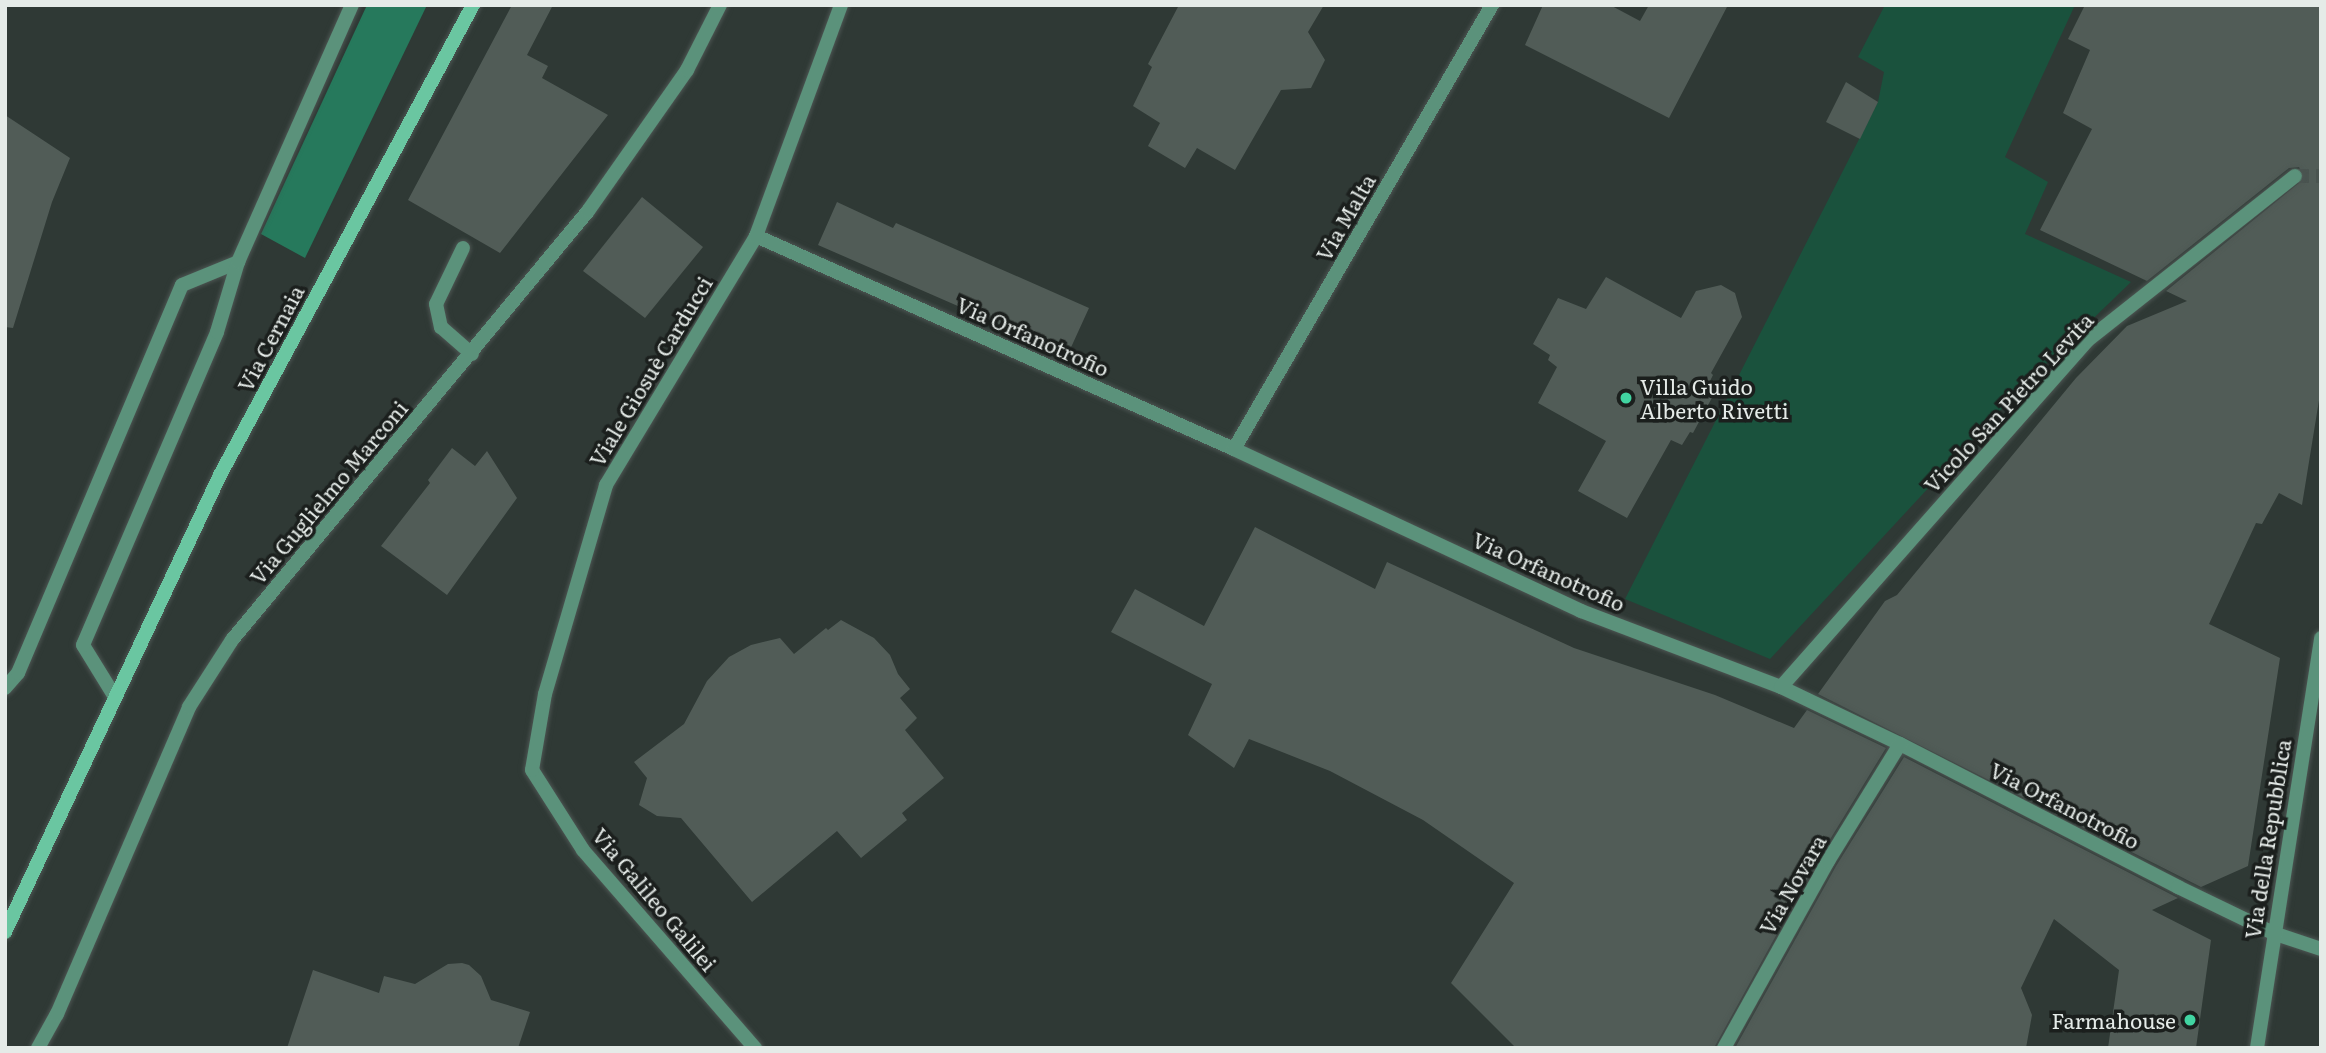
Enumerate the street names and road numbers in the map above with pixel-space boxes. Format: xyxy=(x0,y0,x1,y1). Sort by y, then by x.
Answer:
street label: Via Malta xyxy=(1310,169,1380,265)
street label: Viale Giosuè Carducci xyxy=(583,272,717,470)
street label: Via Cernaia xyxy=(232,281,308,395)
street label: Via Orfanotrofio xyxy=(953,291,1113,381)
street label: Vicolo San Pietro Levita xyxy=(1918,307,2098,497)
street label: Via Guglielmo Marconi xyxy=(244,395,412,589)
street label: Via Orfanotrofio xyxy=(1469,526,1629,616)
street label: Via della Repubblica xyxy=(2239,737,2295,941)
street label: Via Orfanotrofio xyxy=(1986,756,2144,854)
street label: Via Galileo Galilei xyxy=(588,822,722,976)
street label: Via Novara xyxy=(1753,830,1831,938)

